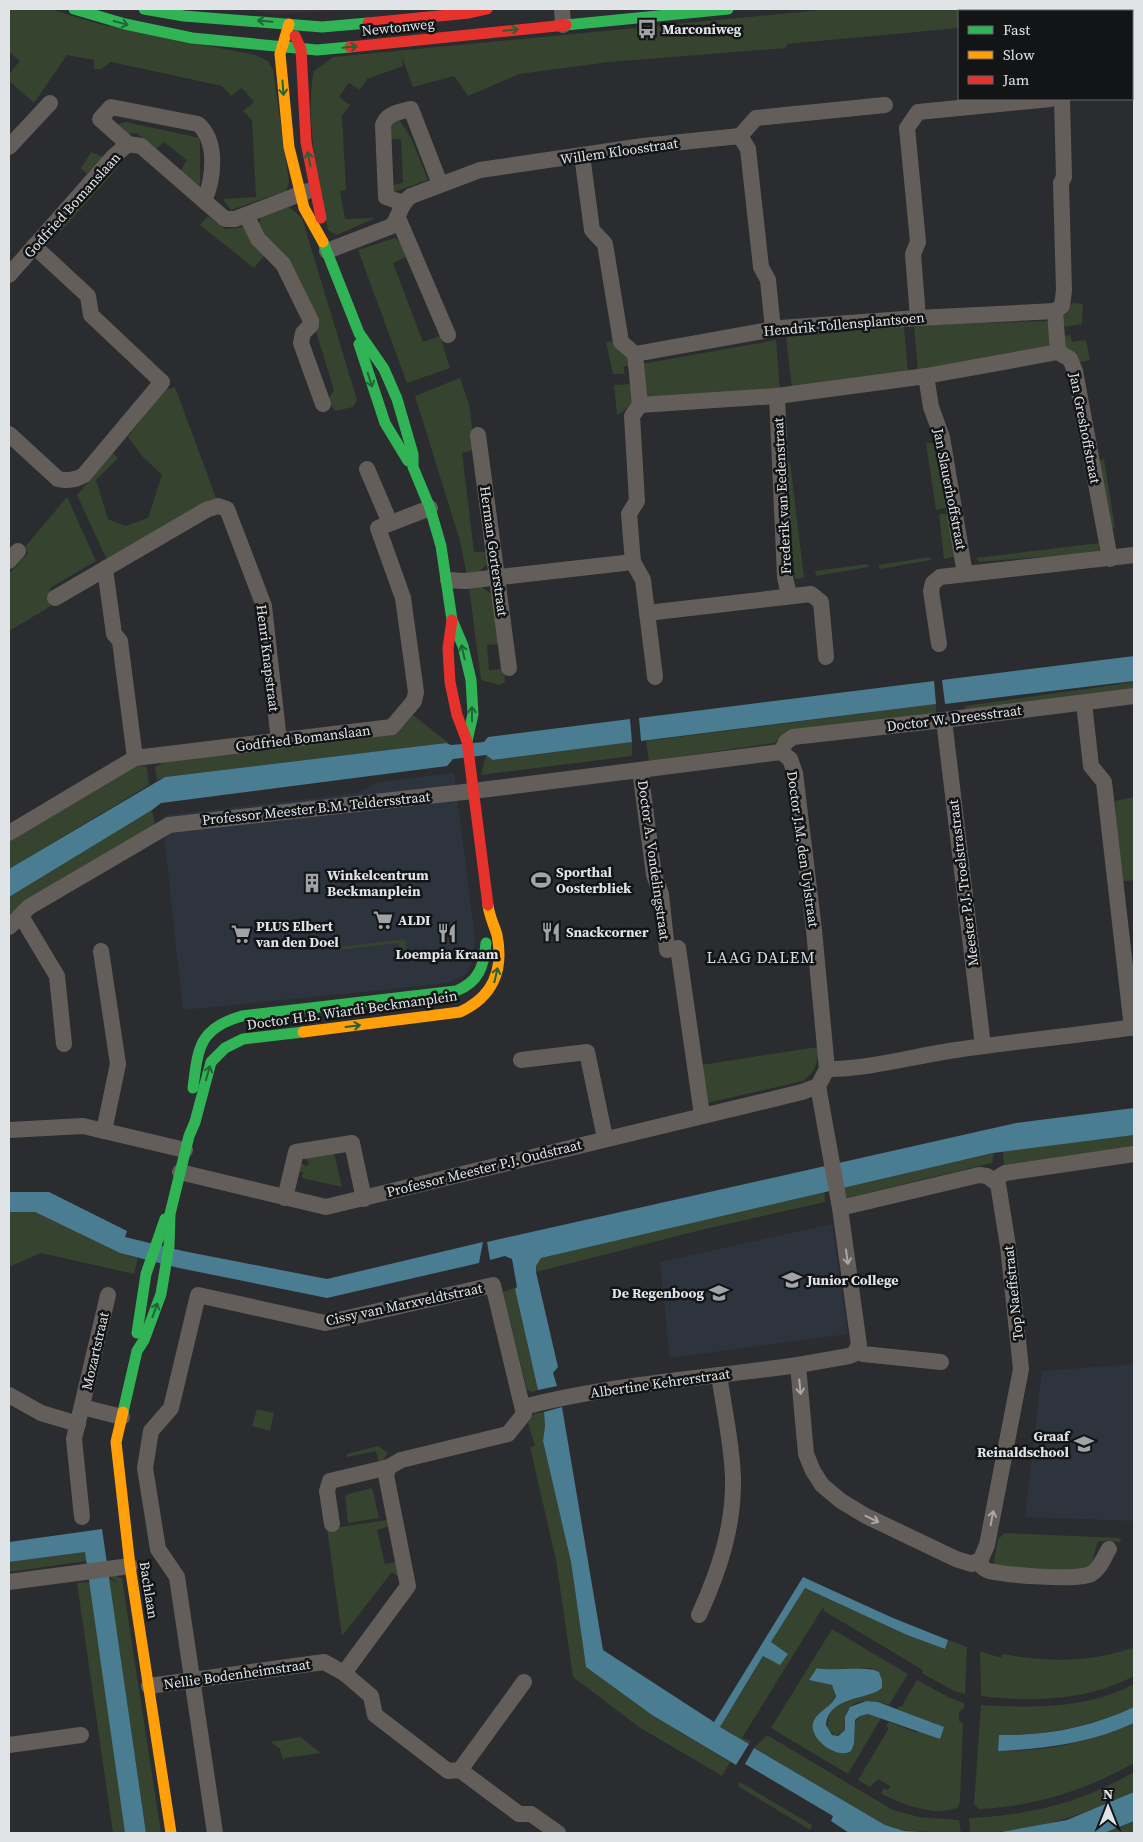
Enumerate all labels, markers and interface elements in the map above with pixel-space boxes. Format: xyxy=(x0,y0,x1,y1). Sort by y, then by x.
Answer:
legend xyxy=(958,10,1133,100)
street label: Newtonweg xyxy=(361,13,435,41)
one-way arrow xyxy=(257,17,273,26)
one-way arrow xyxy=(113,18,129,28)
bus stop icon: Marconiweg xyxy=(636,18,658,40)
place label: Marconiweg xyxy=(662,19,742,39)
text: Fast xyxy=(1003,19,1030,40)
one-way arrow xyxy=(503,25,519,35)
one-way arrow xyxy=(342,43,358,52)
text: Slow xyxy=(1003,44,1035,65)
text: Jam xyxy=(1002,69,1030,90)
one-way arrow xyxy=(278,80,287,96)
street label: Willem Kloosstraat xyxy=(559,133,680,169)
street label: Godfried Bomanslaan xyxy=(19,147,125,262)
one-way arrow xyxy=(304,152,314,168)
street label: Hendrik Tollensplantsoen xyxy=(763,307,926,341)
street label: Jan Greshoffstraat xyxy=(1064,370,1106,486)
one-way arrow xyxy=(365,371,375,387)
street label: Frederik van Eedenstraat xyxy=(768,417,796,575)
street label: Jan Slauerhoffstraat xyxy=(928,426,972,552)
street label: Herman Gorterstraat xyxy=(475,485,513,618)
street label: Henri Knapstraat xyxy=(252,603,285,713)
one-way arrow xyxy=(458,645,467,661)
street label: Doctor W. Dreesstraat xyxy=(885,700,1023,736)
one-way arrow xyxy=(467,706,477,722)
street label: Godfried Bomanslaan xyxy=(234,720,372,756)
street label: Doctor J.M. den Uylstraat xyxy=(782,770,824,929)
street label: Doctor A. Vondelingstraat xyxy=(633,779,675,942)
street label: Professor Meester B.M. Teldersstraat xyxy=(201,786,431,830)
street label: Meester P.J. Troelstrastraat xyxy=(943,798,983,967)
place label: Sporthal Oosterbliek xyxy=(556,862,632,898)
place label: Winkelcentrum Beckmanplein xyxy=(327,865,429,901)
sports icon: Sporthal Oosterbliek xyxy=(530,869,552,891)
building icon: Winkelcentrum Beckmanplein xyxy=(301,872,323,894)
supermarket icon: ALDI xyxy=(372,909,394,931)
place label: ALDI xyxy=(398,910,430,930)
place label: PLUS Elbert van den Doel xyxy=(255,916,339,952)
restaurant icon: Snackcorner xyxy=(540,921,562,943)
restaurant icon: Loempia Kraam xyxy=(436,922,458,944)
place label: Snackcorner xyxy=(566,922,649,942)
supermarket icon: PLUS Elbert van den Doel xyxy=(230,923,252,945)
place label: Loempia Kraam xyxy=(396,944,499,964)
district label: LAAG DALEM xyxy=(706,946,816,968)
one-way arrow xyxy=(491,967,501,983)
street label: Doctor H.B. Wiardi Beckmanplein xyxy=(245,985,459,1035)
one-way arrow xyxy=(345,1021,361,1031)
one-way arrow xyxy=(203,1065,213,1081)
street label: Professor Meester P.J. Oudstraat xyxy=(384,1134,584,1202)
street label: Top Naeffstraat xyxy=(998,1244,1028,1341)
one-way arrow xyxy=(842,1248,852,1264)
school or university icon: Junior College xyxy=(781,1269,803,1291)
place label: Junior College xyxy=(806,1270,899,1290)
street label: Cissy van Marxveldtstraat xyxy=(324,1278,485,1330)
school or university icon: De Regenboog xyxy=(708,1282,730,1304)
place label: De Regenboog xyxy=(612,1283,704,1303)
one-way arrow xyxy=(151,1303,160,1318)
street label: Mozartstraat xyxy=(76,1310,114,1392)
street label: Albertine Kehrerstraat xyxy=(589,1363,732,1403)
one-way arrow xyxy=(795,1379,805,1395)
place label: Graaf Reinaldschool xyxy=(977,1426,1071,1462)
school or university icon: Graaf Reinaldschool xyxy=(1073,1433,1095,1455)
one-way arrow xyxy=(988,1511,997,1527)
one-way arrow xyxy=(864,1515,879,1524)
street label: Bachlaan xyxy=(135,1560,163,1621)
street label: Nellie Bodenheimstraat xyxy=(163,1654,312,1694)
north arrow xyxy=(1083,1782,1133,1832)
text: N xyxy=(1103,1784,1113,1804)

